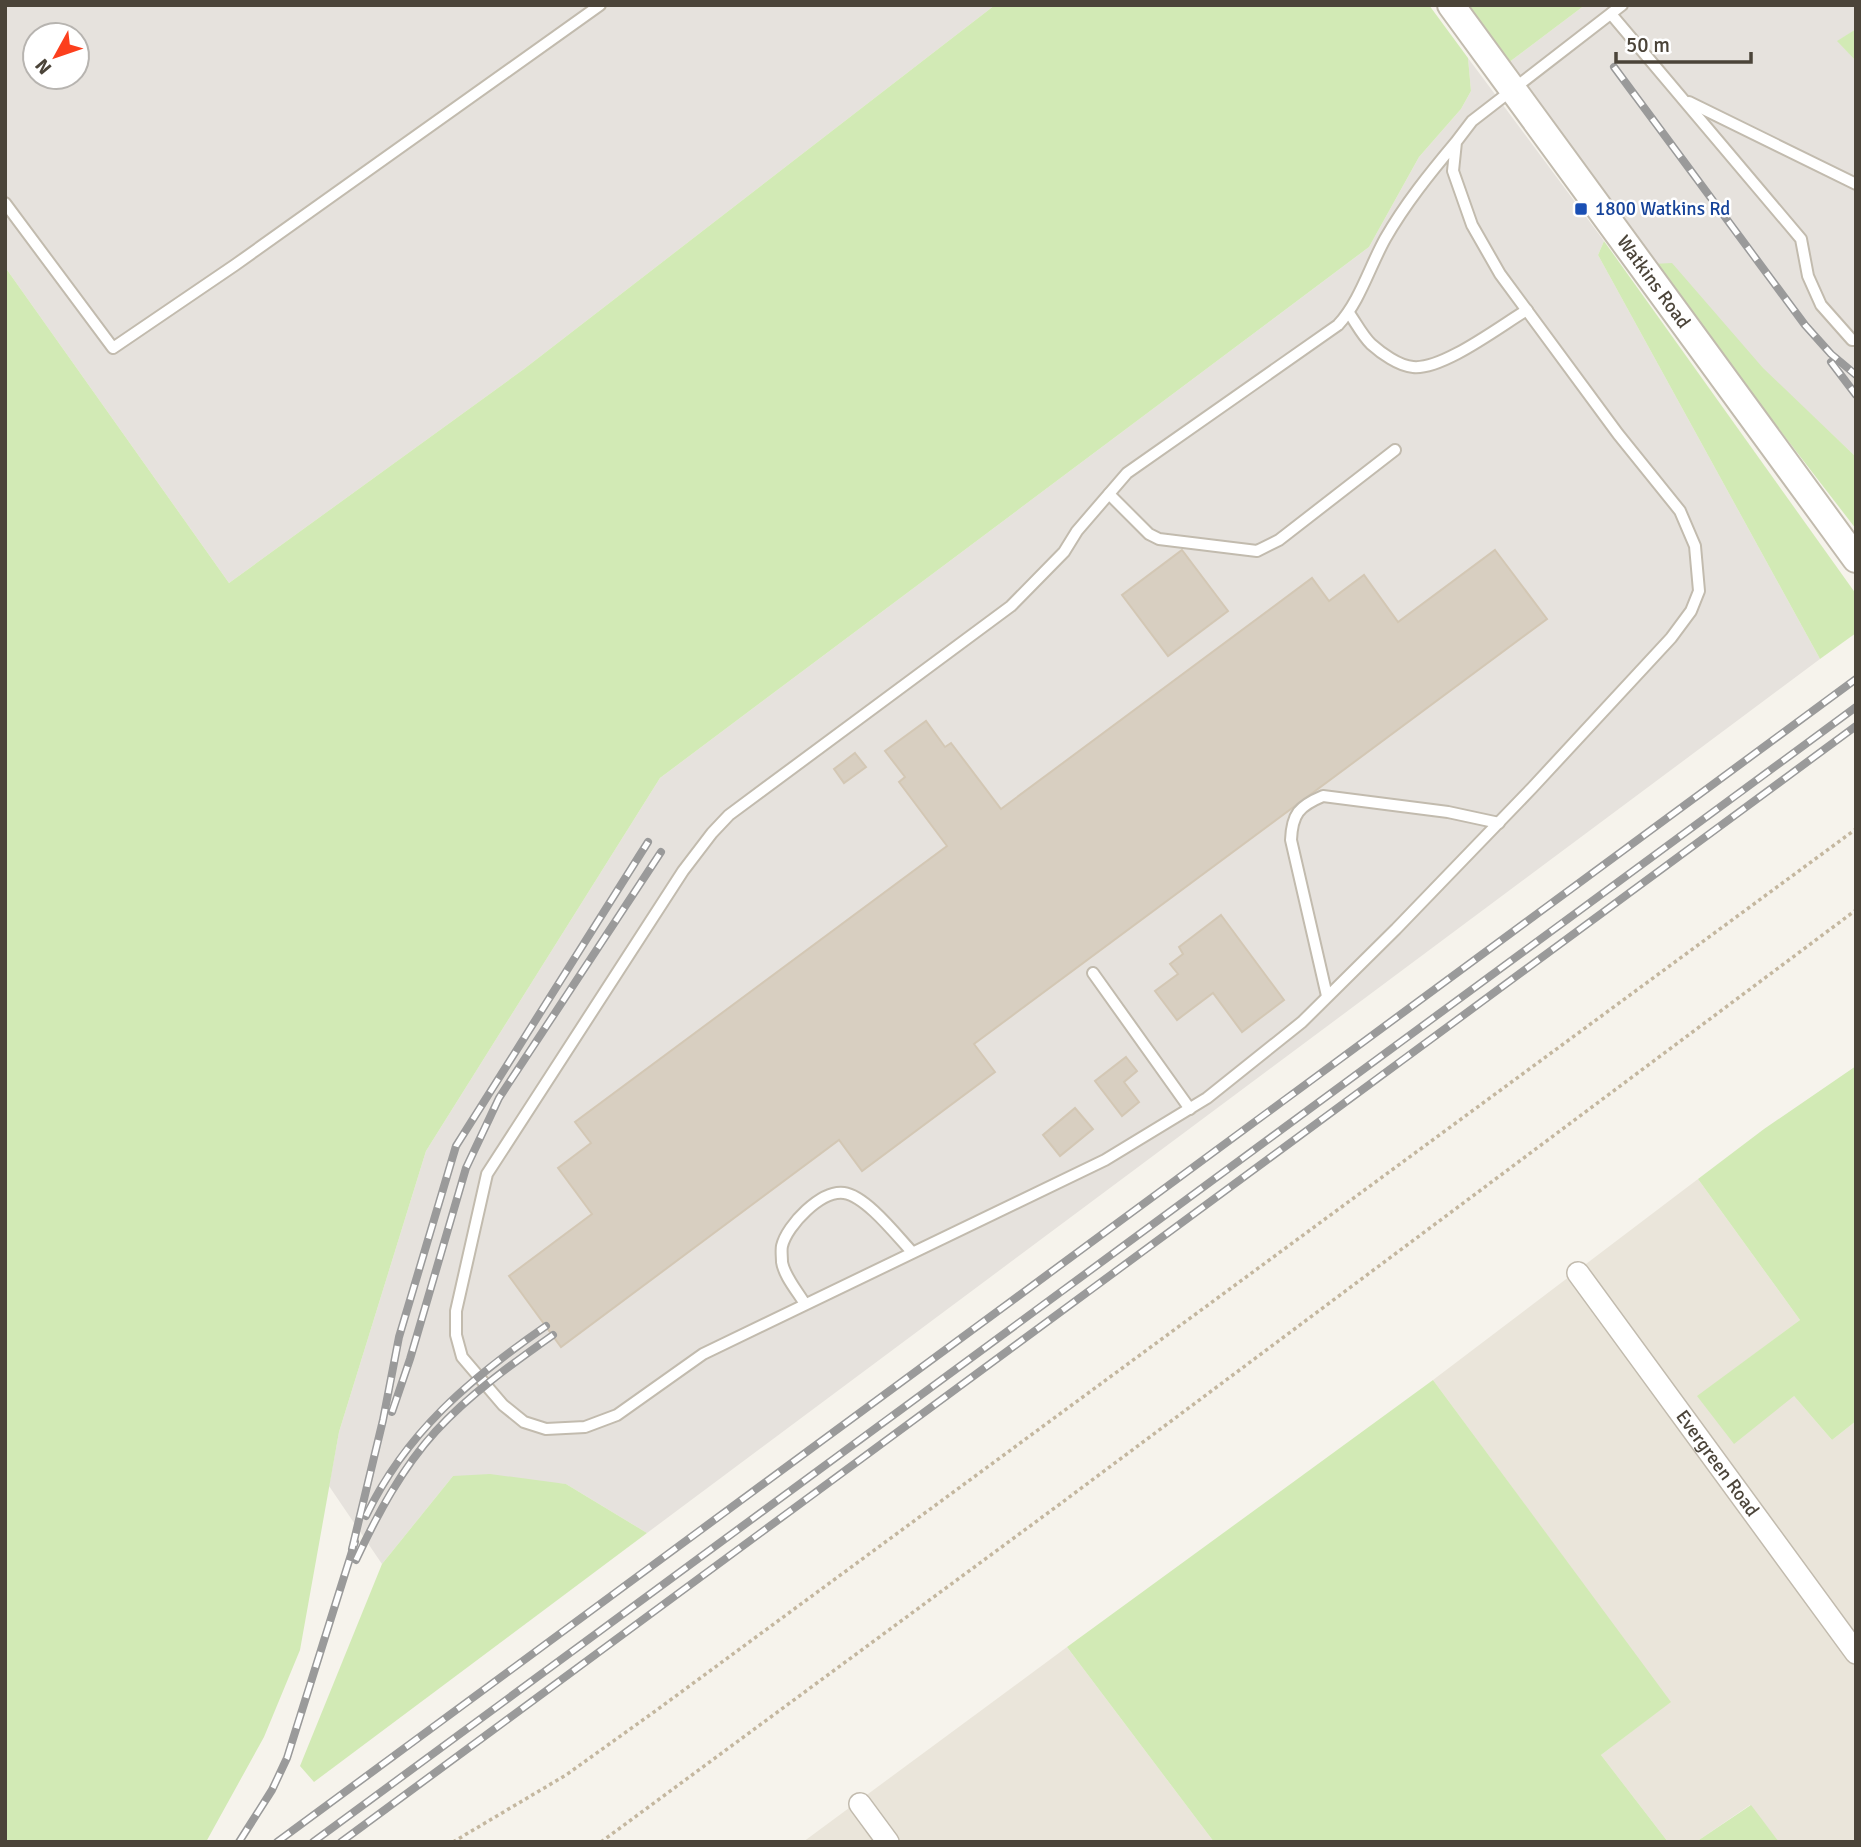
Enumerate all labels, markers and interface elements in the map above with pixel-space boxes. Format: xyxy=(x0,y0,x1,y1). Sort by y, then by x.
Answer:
north arrow xyxy=(21,21,91,91)
scale bar xyxy=(1616,21,1751,65)
text: 50 m xyxy=(1626,32,1670,58)
text: N xyxy=(30,54,57,79)
place label: 1800 Watkins Rd xyxy=(1595,197,1730,221)
marker: 1800 Watkins Rd xyxy=(1573,201,1589,217)
street label: Watkins Road xyxy=(1611,231,1695,333)
street label: Evergreen Road xyxy=(1670,1405,1764,1521)

